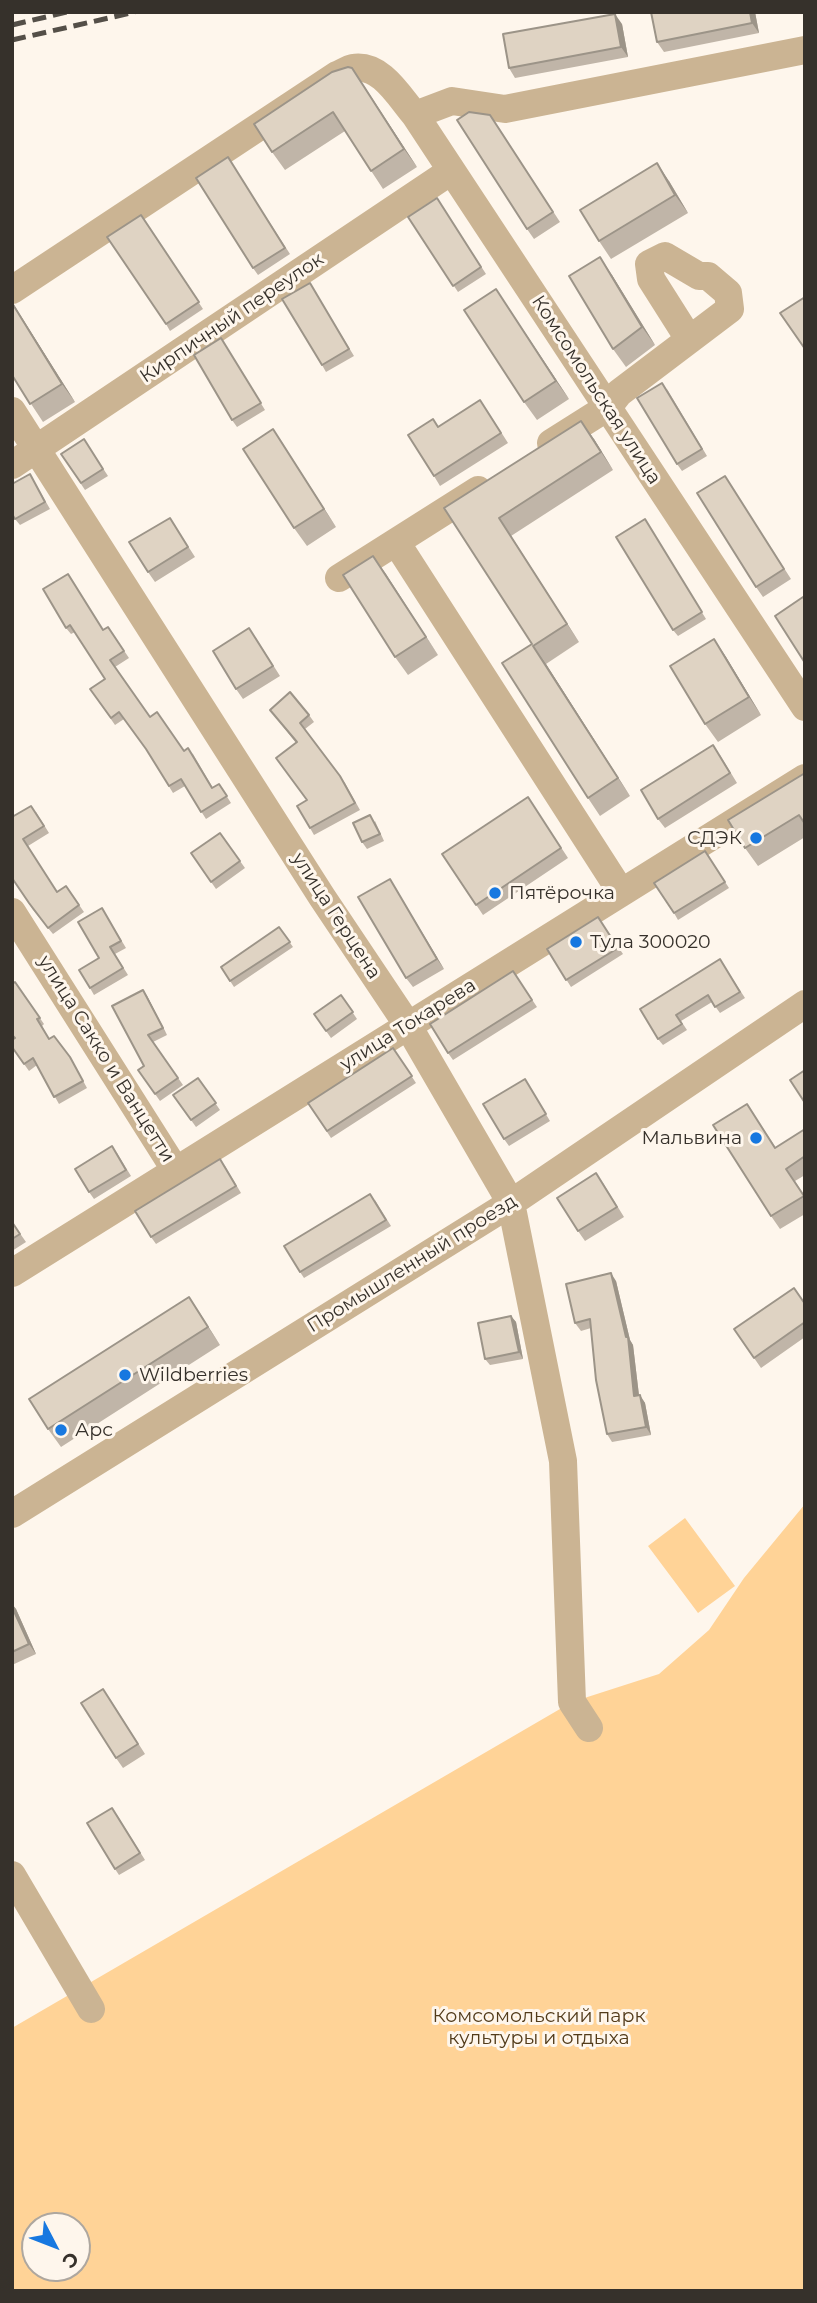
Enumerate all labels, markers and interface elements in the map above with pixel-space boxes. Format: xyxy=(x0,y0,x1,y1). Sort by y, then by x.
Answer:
street label: Кирпичный переулок xyxy=(136,248,328,388)
street label: Комсомольская улица xyxy=(526,291,666,489)
place label: СДЭК xyxy=(687,827,742,849)
marker: СДЭК xyxy=(748,830,764,846)
street label: улица Герцена xyxy=(287,848,385,984)
place label: Пятёрочка xyxy=(509,882,615,904)
marker: Пятёрочка xyxy=(487,885,503,901)
place label: Тула 300020 xyxy=(590,931,711,953)
marker: Тула 300020 xyxy=(568,934,584,950)
street label: улица Сакко и Ванцетти xyxy=(33,951,179,1167)
street label: улица Токарева xyxy=(336,974,480,1076)
place label: Мальвина xyxy=(641,1127,742,1149)
marker: Мальвина xyxy=(748,1130,764,1146)
street label: Промышленный проезд xyxy=(303,1190,521,1338)
place label: Wildberries xyxy=(139,1364,248,1386)
marker: Wildberries xyxy=(117,1367,133,1383)
place label: Арс xyxy=(75,1419,113,1441)
marker: Арс xyxy=(53,1422,69,1438)
park label: Комсомольский парк культуры и отдыха xyxy=(432,2005,646,2049)
north arrow xyxy=(21,2212,91,2282)
text: С xyxy=(57,2247,84,2273)

